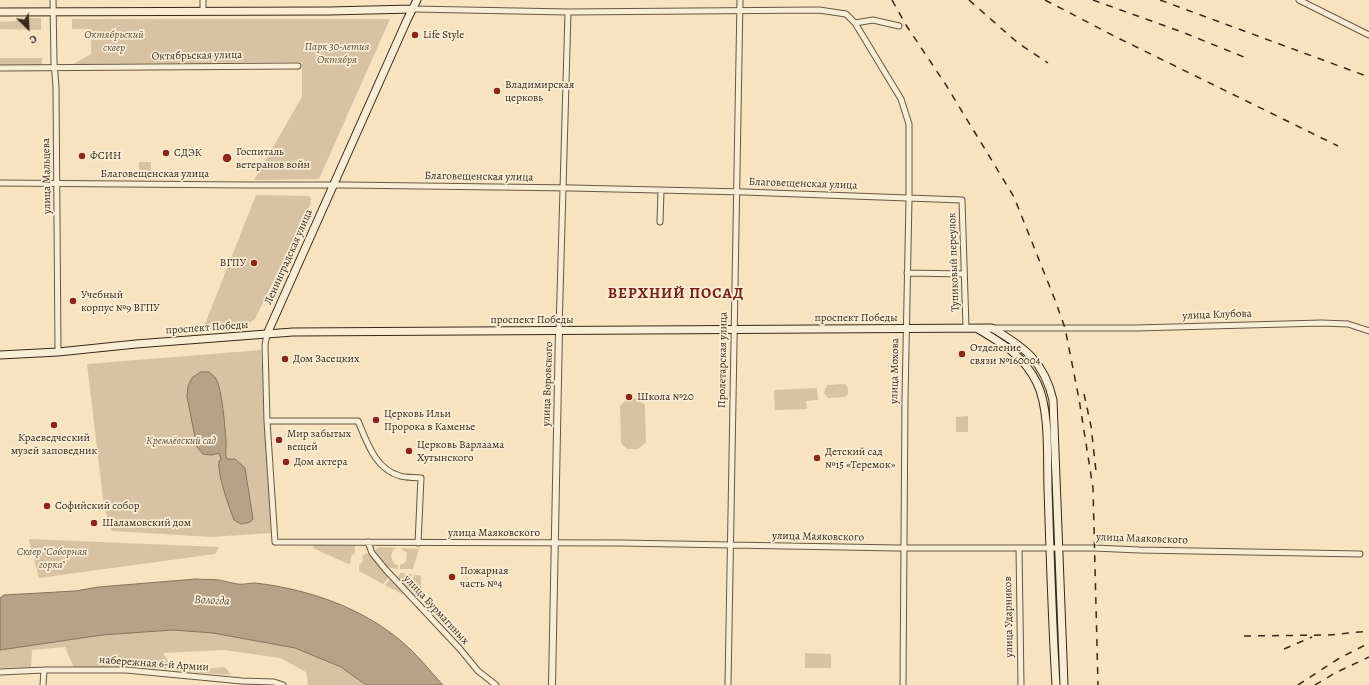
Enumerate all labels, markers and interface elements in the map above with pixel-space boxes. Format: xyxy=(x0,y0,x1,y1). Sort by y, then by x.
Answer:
north arrow xyxy=(8,8,48,48)
park label: Октябрьский сквер xyxy=(84,28,144,54)
place label: Life Style xyxy=(423,28,464,42)
marker: Life Style xyxy=(410,30,420,40)
text: С xyxy=(27,31,39,48)
park label: Парк 30-летия Октября xyxy=(305,40,369,66)
street label: Октябрьская улица xyxy=(152,49,242,63)
place label: Владимирская церковь xyxy=(505,78,574,104)
marker: Владимирская церковь xyxy=(492,86,502,96)
street label: улица Мальцева xyxy=(40,138,54,214)
place label: Госпиталь ветеранов войн xyxy=(236,145,310,171)
place label: СДЭК xyxy=(174,146,202,160)
marker: СДЭК xyxy=(161,148,171,158)
place label: ФСИН xyxy=(90,149,121,163)
marker: ФСИН xyxy=(77,151,87,161)
marker: Госпиталь ветеранов войн xyxy=(221,152,233,164)
street label: Благовещенская улица xyxy=(101,167,209,181)
street label: Благовещенская улица xyxy=(424,169,534,185)
street label: Благовещенская улица xyxy=(748,176,858,192)
street label: Ленинградская улица xyxy=(262,207,316,307)
street label: Тупиковый переулок xyxy=(946,212,962,312)
place label: ВГПУ xyxy=(220,256,246,270)
marker: ВГПУ xyxy=(249,258,259,268)
district label: ВЕРХНИЙ ПОСАД xyxy=(608,285,744,303)
place label: Учебный корпус №9 ВГПУ xyxy=(81,288,160,314)
marker: Учебный корпус №9 ВГПУ xyxy=(68,296,78,306)
street label: улица Клубова xyxy=(1182,307,1252,323)
street label: проспект Победы xyxy=(814,311,898,325)
street label: Пролетарская улица xyxy=(716,312,730,408)
street label: проспект Победы xyxy=(490,313,574,327)
street label: проспект Победы xyxy=(165,319,249,337)
street label: улица Мохова xyxy=(888,338,902,404)
street label: улица Воровского xyxy=(540,341,556,427)
place label: Отделение связи №160004 xyxy=(970,341,1041,367)
marker: Отделение связи №160004 xyxy=(957,349,967,359)
place label: Дом Засецких xyxy=(293,352,359,366)
marker: Дом Засецких xyxy=(280,354,290,364)
place label: Школа №20 xyxy=(637,390,694,404)
marker: Школа №20 xyxy=(624,392,634,402)
place label: Церковь Ильи Пророка в Каменье xyxy=(384,407,475,433)
marker: Церковь Ильи Пророка в Каменье xyxy=(371,415,381,425)
marker: Краеведческий музей заповедник xyxy=(49,420,59,430)
place label: Мир забытых вещей xyxy=(287,427,351,453)
place label: Краеведческий музей заповедник xyxy=(11,431,97,457)
park label: Кремлёвский сад xyxy=(146,434,216,448)
marker: Мир забытых вещей xyxy=(274,435,284,445)
place label: Церковь Варлаама Хутынского xyxy=(417,438,504,464)
place label: Детский сад №15 «Теремок» xyxy=(825,445,895,471)
marker: Церковь Варлаама Хутынского xyxy=(404,446,414,456)
marker: Детский сад №15 «Теремок» xyxy=(812,453,822,463)
place label: Дом актера xyxy=(294,455,348,469)
marker: Дом актера xyxy=(281,457,291,467)
place label: Софийский собор xyxy=(55,499,140,513)
marker: Софийский собор xyxy=(42,501,52,511)
place label: Шаламовский дом xyxy=(102,516,191,530)
marker: Шаламовский дом xyxy=(89,518,99,528)
street label: улица Маяковского xyxy=(448,526,540,540)
street label: улица Маяковского xyxy=(772,530,864,544)
street label: улица Маяковского xyxy=(1096,531,1188,547)
park label: Сквер "Соборная горка" xyxy=(17,545,87,571)
place label: Пожарная часть №4 xyxy=(460,564,509,590)
marker: Пожарная часть №4 xyxy=(447,572,457,582)
street label: улица Бурмагиных xyxy=(400,573,472,647)
street label: улица Ударников xyxy=(1002,576,1016,658)
water label: Вологда xyxy=(194,593,230,609)
street label: набережная 6-й Армии xyxy=(99,654,209,674)

